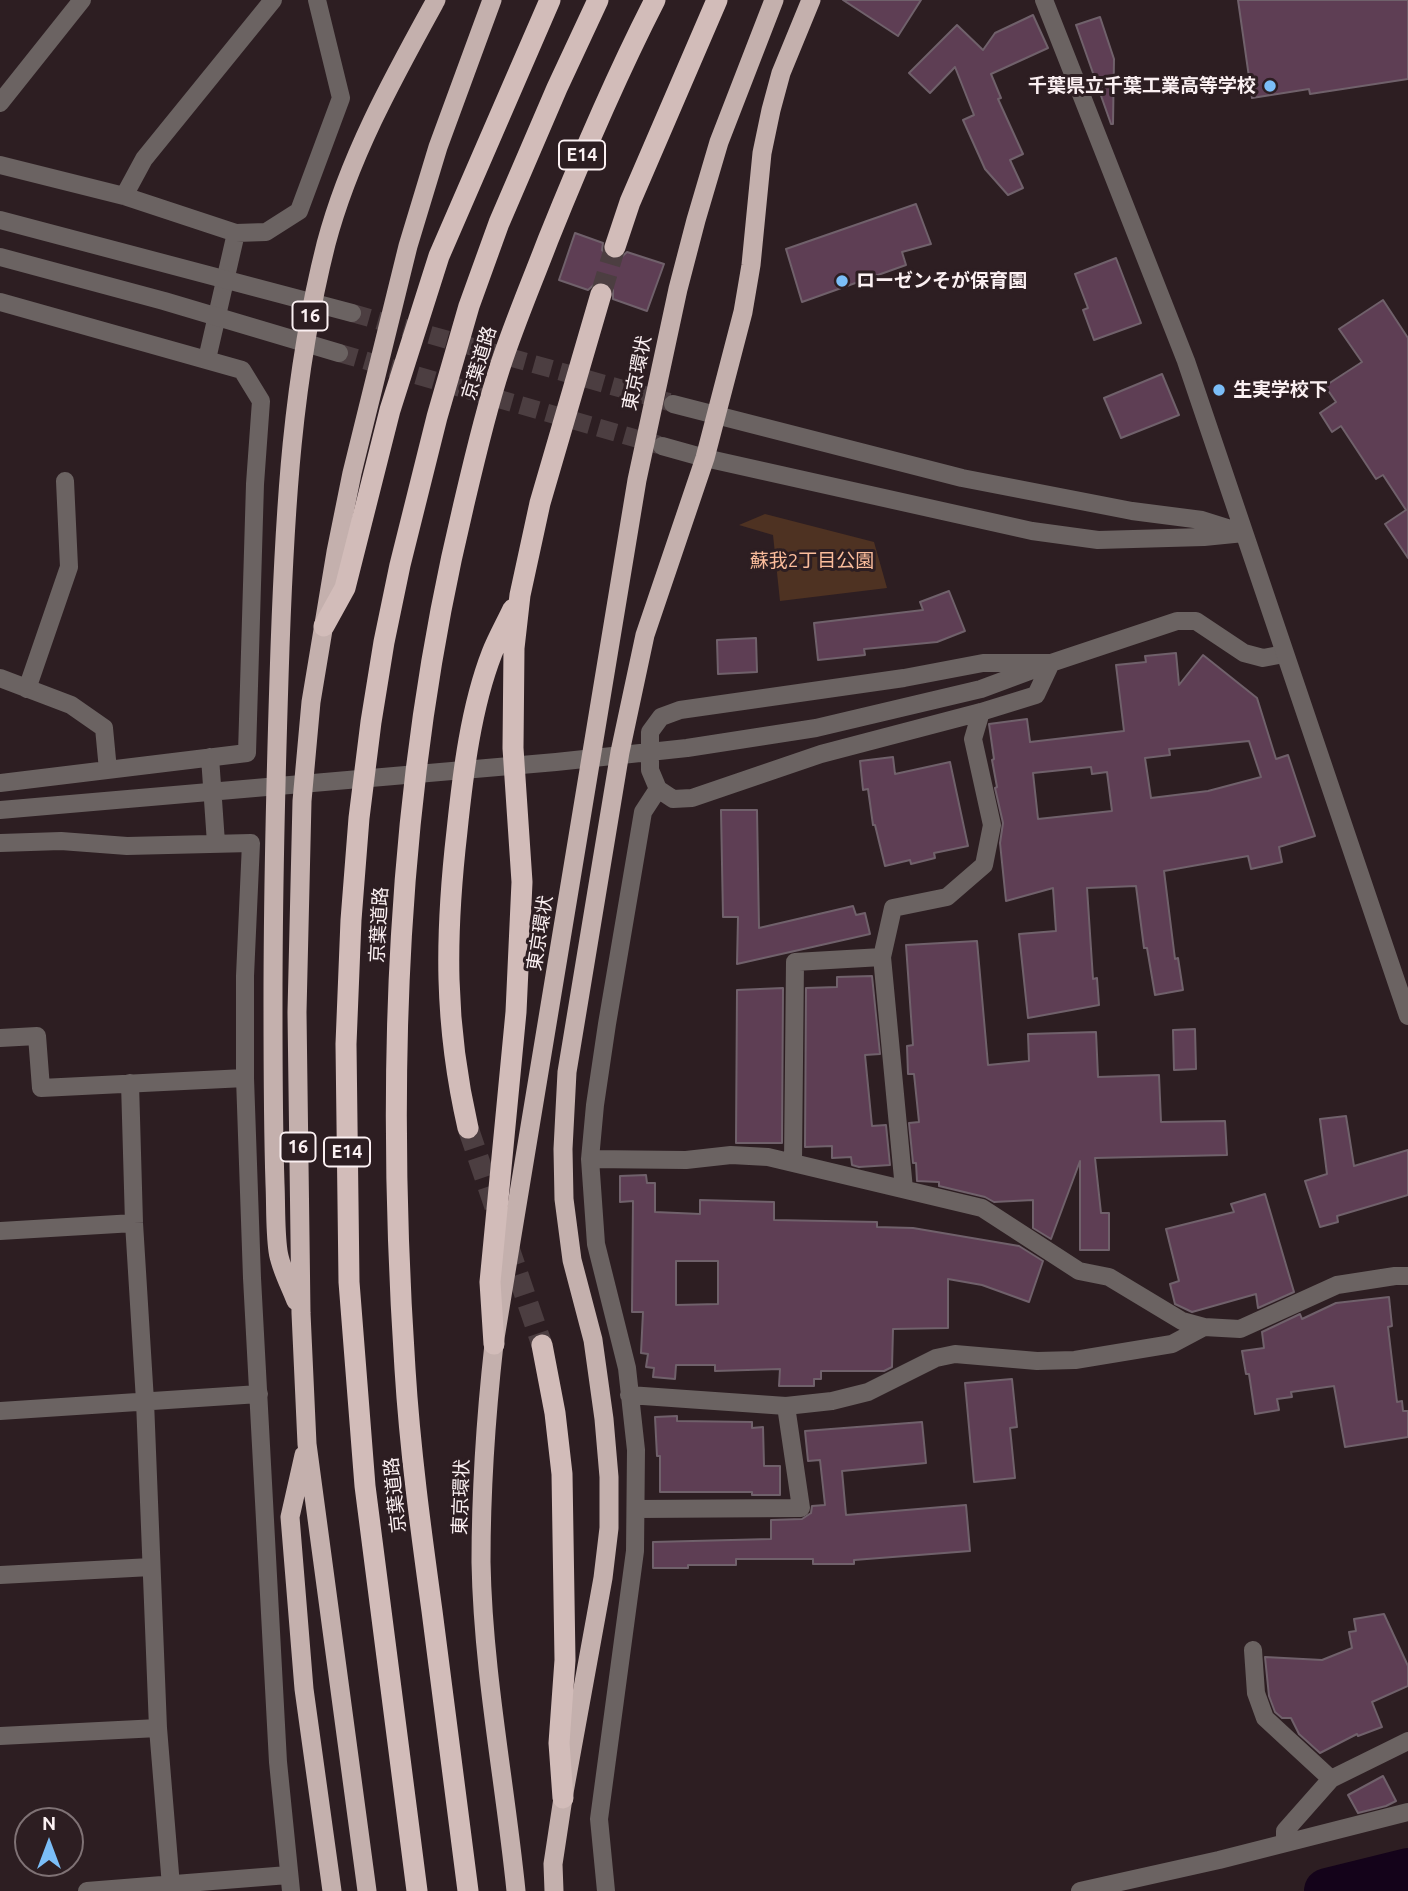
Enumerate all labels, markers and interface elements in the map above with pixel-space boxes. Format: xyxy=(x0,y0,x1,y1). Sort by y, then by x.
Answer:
place label: 千葉県立千葉工業高等学校 xyxy=(1028,75,1256,97)
marker: 千葉県立千葉工業高等学校 xyxy=(1262,78,1278,94)
road number: E14 xyxy=(559,140,605,170)
place label: ローゼンそが保育園 xyxy=(856,270,1027,292)
marker: ローゼンそが保育園 xyxy=(834,273,850,289)
road number: 16 xyxy=(292,302,328,330)
street label: 京葉道路 xyxy=(457,323,501,403)
street label: 東京環状 xyxy=(618,333,656,413)
place label: 生実学校下 xyxy=(1233,379,1328,401)
marker: 生実学校下 xyxy=(1211,382,1227,398)
park label: 蘇我2丁目公園 xyxy=(750,550,874,572)
street label: 京葉道路 xyxy=(366,886,392,964)
street label: 東京環状 xyxy=(523,894,557,972)
road number: 16 xyxy=(280,1132,316,1162)
road number: E14 xyxy=(324,1138,370,1167)
street label: 京葉道路 xyxy=(380,1456,410,1534)
street label: 東京環状 xyxy=(448,1459,474,1535)
north arrow xyxy=(14,1807,84,1877)
text: N xyxy=(42,1812,56,1834)

